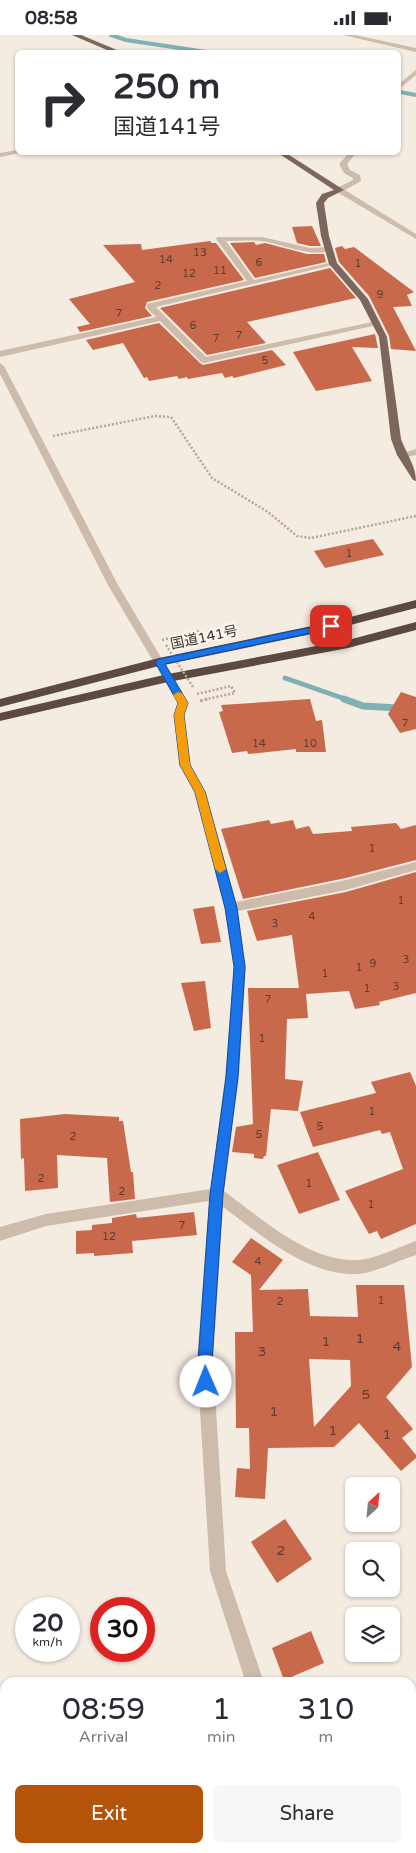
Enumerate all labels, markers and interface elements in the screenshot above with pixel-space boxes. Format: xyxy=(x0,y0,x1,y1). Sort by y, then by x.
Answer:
text: 08:58 xyxy=(25,7,78,29)
text: 250 m xyxy=(113,66,220,108)
icon: right xyxy=(30,70,95,135)
text: 国道141号 xyxy=(113,114,220,140)
house number: 13 xyxy=(193,246,207,259)
house number: 14 xyxy=(159,253,173,266)
house number: 6 xyxy=(256,256,263,269)
house number: 1 xyxy=(355,257,361,270)
house number: 11 xyxy=(213,264,227,277)
house number: 12 xyxy=(182,267,196,280)
house number: 2 xyxy=(155,279,162,292)
house number: 9 xyxy=(377,288,384,301)
house number: 7 xyxy=(116,307,123,320)
house number: 6 xyxy=(190,319,197,332)
house number: 7 xyxy=(236,329,243,342)
house number: 7 xyxy=(213,332,220,345)
house number: 5 xyxy=(262,354,269,367)
house number: 1 xyxy=(346,547,352,560)
pin xyxy=(310,605,352,647)
icon: arrive xyxy=(317,612,345,640)
street label: 国道141号 xyxy=(169,622,239,653)
house number: 7 xyxy=(402,717,409,730)
house number: 14 xyxy=(252,737,266,750)
house number: 10 xyxy=(303,737,317,750)
house number: 1 xyxy=(369,842,375,855)
house number: 1 xyxy=(398,894,404,907)
house number: 4 xyxy=(309,910,316,923)
house number: 3 xyxy=(272,917,279,930)
house number: 3 xyxy=(403,953,410,966)
house number: 9 xyxy=(370,957,377,970)
house number: 1 xyxy=(356,961,362,974)
house number: 1 xyxy=(322,967,328,980)
house number: 3 xyxy=(393,980,400,993)
house number: 1 xyxy=(364,982,370,995)
house number: 7 xyxy=(265,993,272,1006)
house number: 1 xyxy=(259,1032,265,1045)
house number: 1 xyxy=(369,1105,375,1118)
house number: 5 xyxy=(317,1120,324,1133)
house number: 5 xyxy=(256,1128,263,1141)
house number: 2 xyxy=(70,1130,77,1143)
house number: 2 xyxy=(38,1172,45,1185)
house number: 1 xyxy=(306,1177,312,1190)
house number: 2 xyxy=(119,1185,126,1198)
house number: 1 xyxy=(368,1198,374,1211)
house number: 7 xyxy=(179,1219,186,1232)
house number: 12 xyxy=(102,1230,116,1243)
house number: 4 xyxy=(255,1255,262,1268)
house number: 1 xyxy=(378,1294,384,1307)
house number: 2 xyxy=(277,1295,284,1308)
house number: 1 xyxy=(356,1330,364,1347)
house number: 1 xyxy=(322,1333,330,1350)
house number: 4 xyxy=(393,1338,402,1355)
house number: 3 xyxy=(258,1343,266,1360)
position arrow xyxy=(179,1355,231,1407)
house number: 5 xyxy=(362,1386,370,1403)
house number: 1 xyxy=(270,1403,278,1420)
house number: 1 xyxy=(329,1422,337,1439)
house number: 1 xyxy=(383,1426,391,1443)
north arrow xyxy=(345,1477,400,1533)
map controls xyxy=(345,1477,400,1662)
house number: 2 xyxy=(277,1542,285,1559)
button: search xyxy=(345,1542,400,1597)
speed limit sign: 30 xyxy=(90,1597,155,1662)
button: layers xyxy=(345,1607,400,1662)
text: 20 xyxy=(32,1608,63,1638)
text: km/h xyxy=(32,1635,63,1649)
text: 08:59 xyxy=(62,1691,145,1728)
text: 1 xyxy=(212,1691,231,1728)
text: 310 xyxy=(298,1691,354,1728)
text: Arrival xyxy=(79,1727,128,1747)
text: min xyxy=(207,1727,236,1747)
text: m xyxy=(318,1727,333,1747)
button: Exit xyxy=(15,1785,203,1843)
button: Share xyxy=(213,1785,401,1843)

